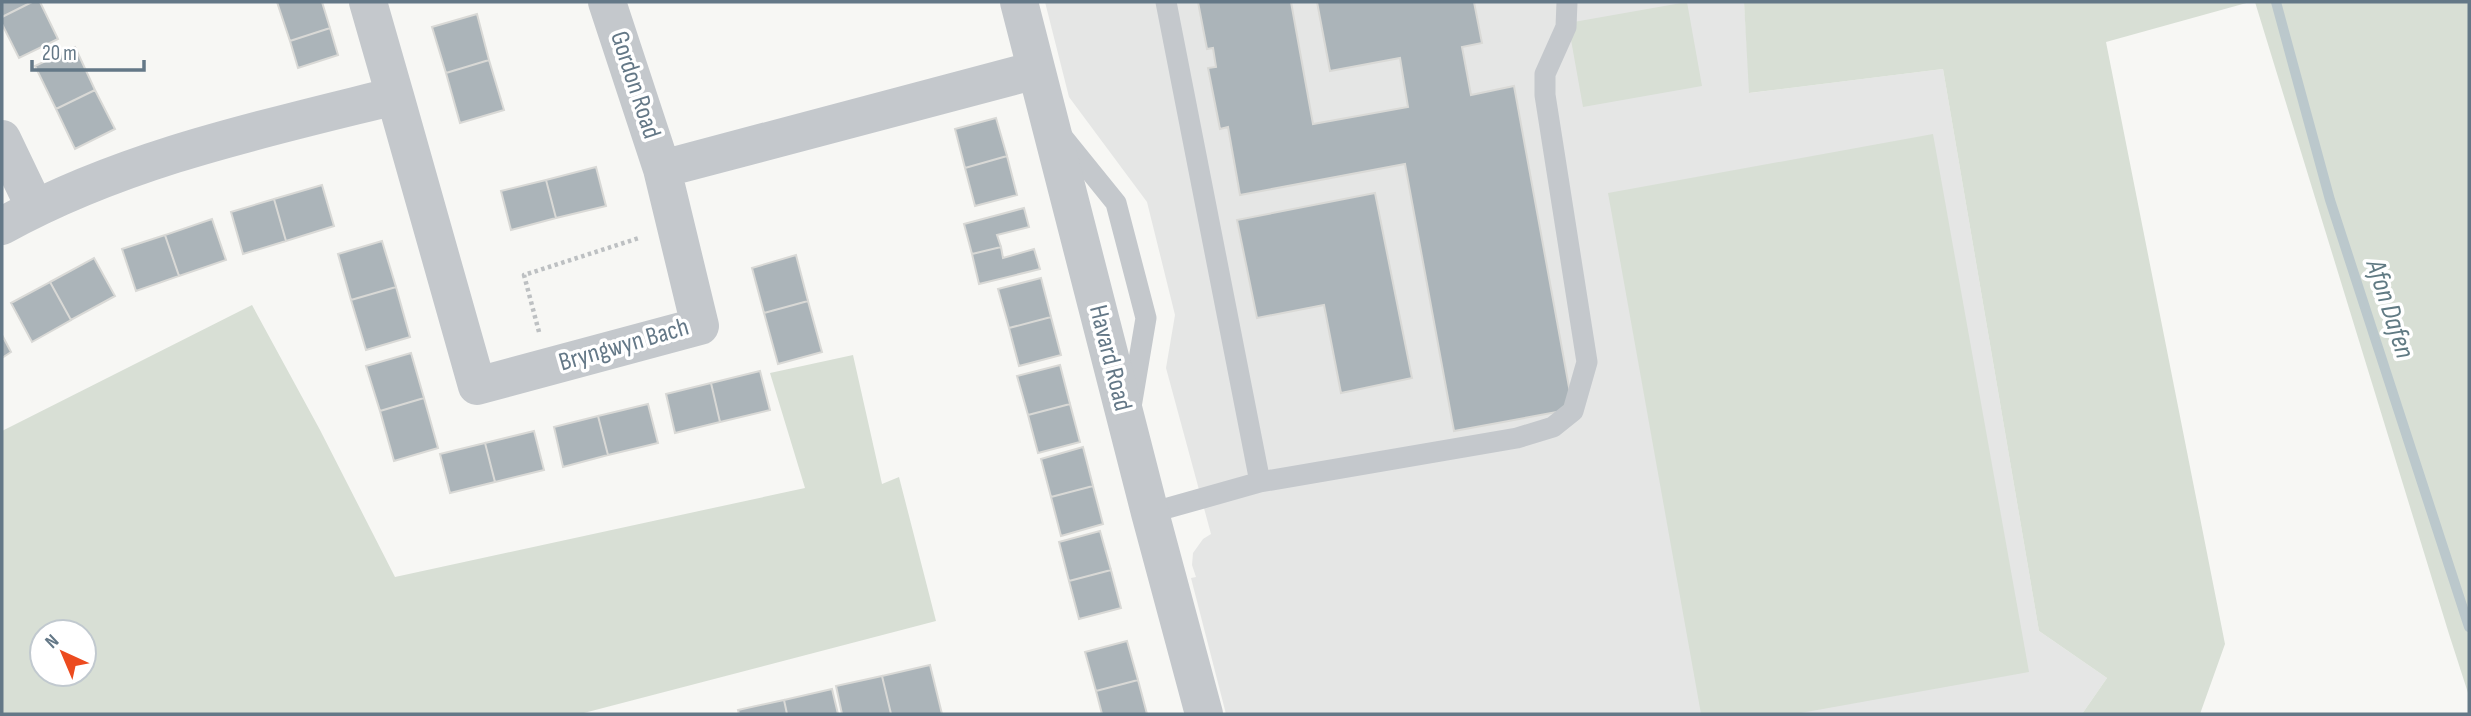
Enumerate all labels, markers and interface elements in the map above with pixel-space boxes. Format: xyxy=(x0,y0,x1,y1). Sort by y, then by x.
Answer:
street label: Gordon Road xyxy=(603,27,667,143)
scale bar xyxy=(32,28,144,72)
text: 20 m xyxy=(42,41,77,66)
water label: Afon Dafen xyxy=(2358,255,2422,363)
street label: Havard Road xyxy=(1082,302,1138,414)
street label: Bryngwyn Bach xyxy=(555,312,693,378)
north arrow xyxy=(28,618,98,688)
text: N xyxy=(41,630,64,654)

